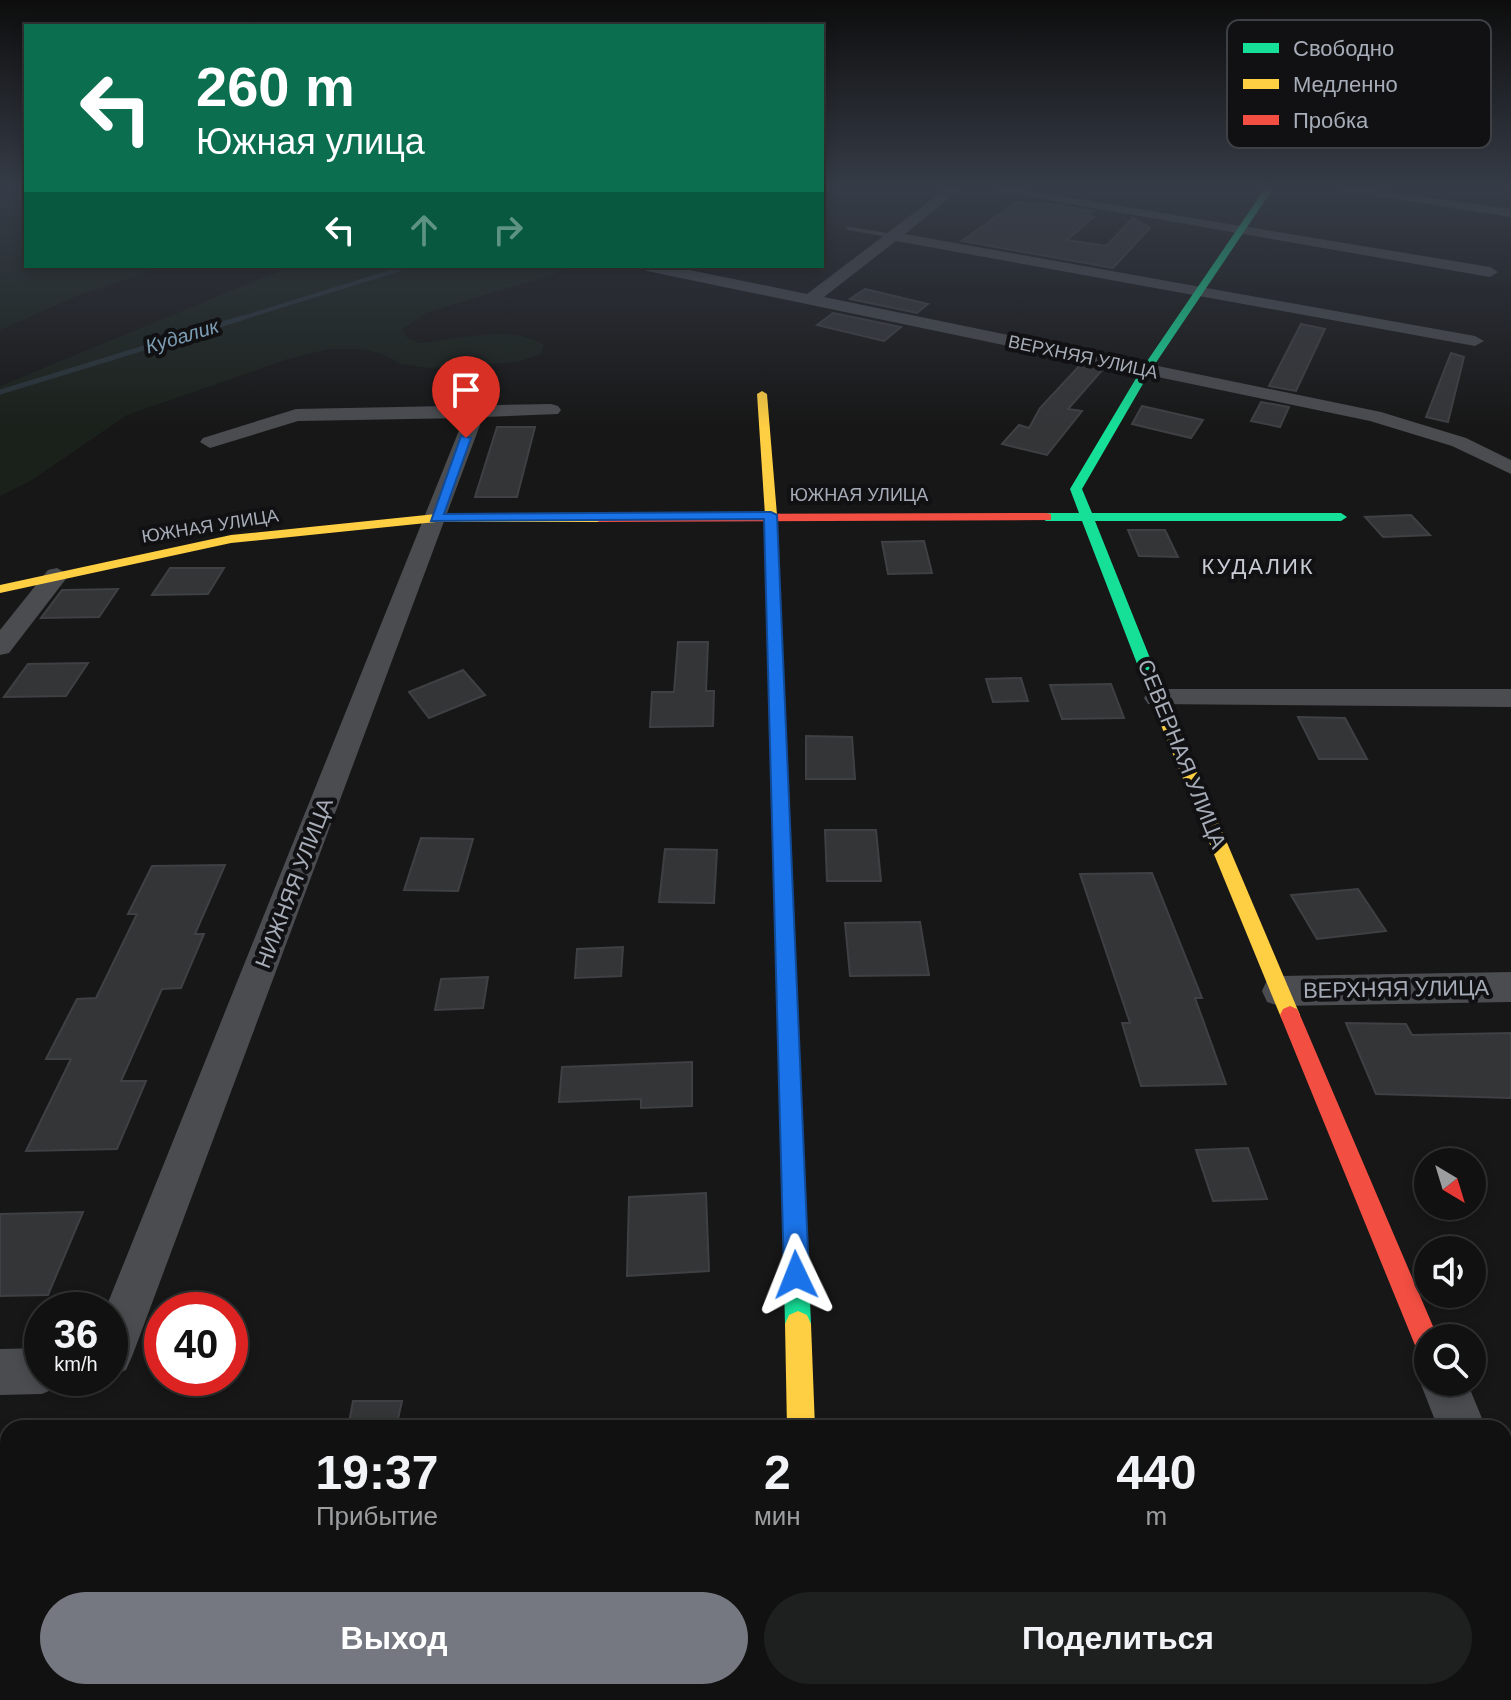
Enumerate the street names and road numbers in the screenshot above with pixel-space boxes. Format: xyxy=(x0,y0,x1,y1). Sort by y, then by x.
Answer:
street label: ВЕРХНЯЯ УЛИЦА xyxy=(1007,331,1159,383)
street label: ЮЖНАЯ УЛИЦА xyxy=(790,485,928,505)
street label: ЮЖНАЯ УЛИЦА xyxy=(140,505,280,547)
street label: СЕВЕРНАЯ УЛИЦА xyxy=(1133,656,1231,852)
street label: НИЖНЯЯ УЛИЦА xyxy=(250,794,338,972)
street label: ВЕРХНЯЯ УЛИЦА xyxy=(1303,975,1489,1003)

